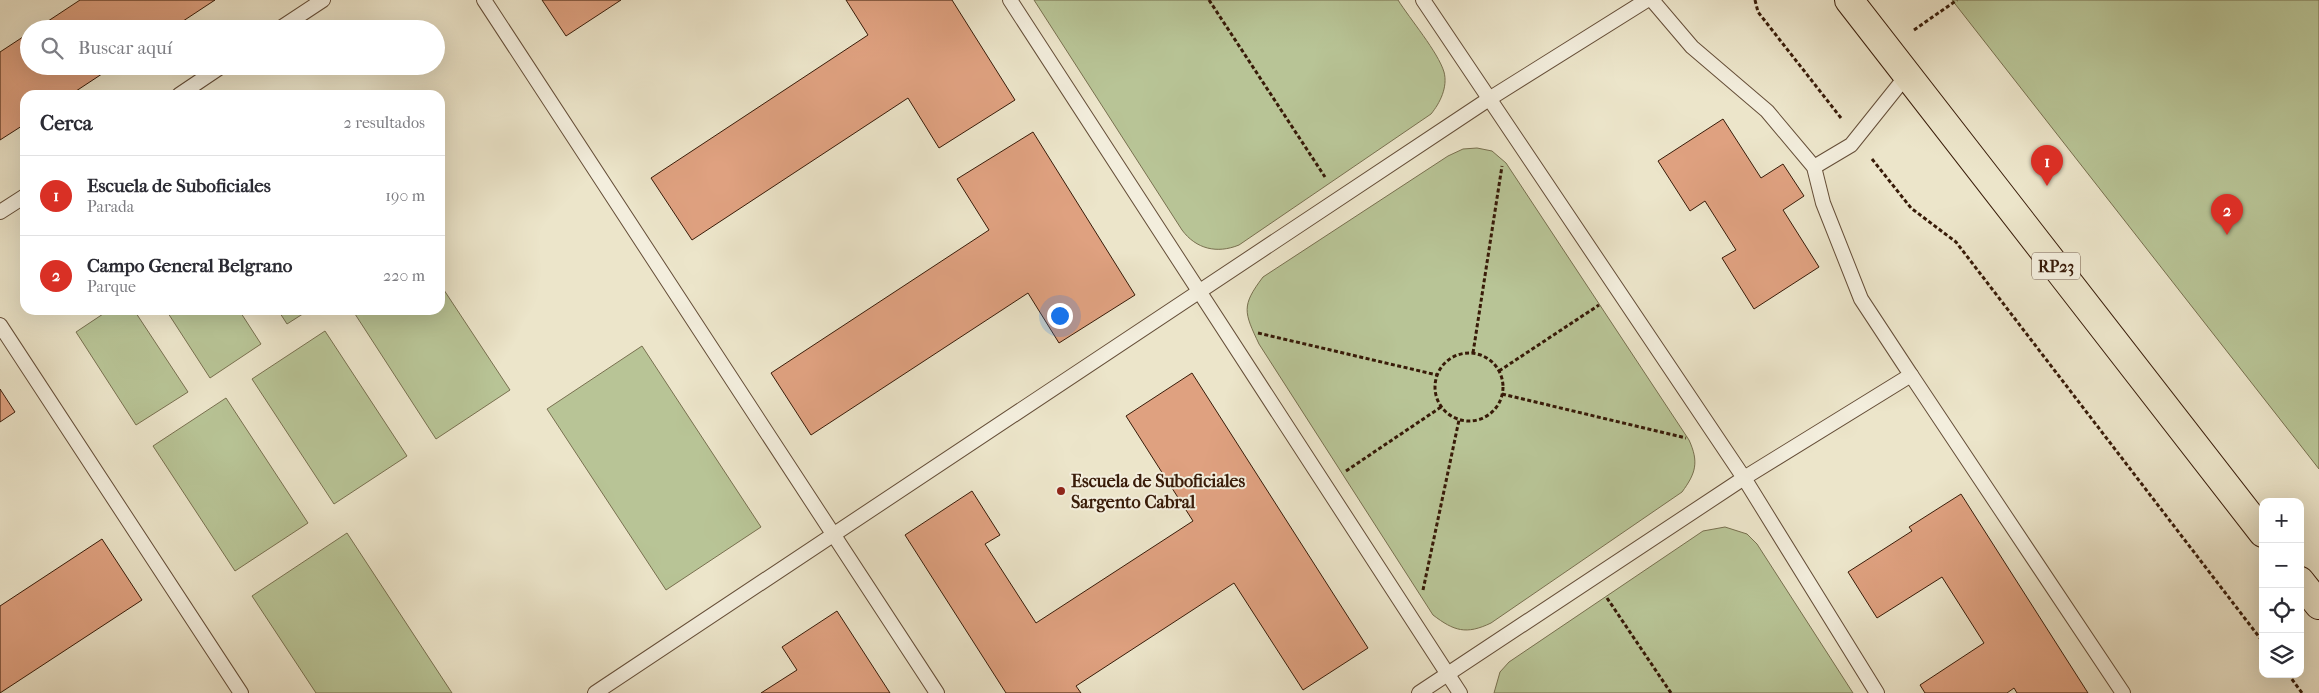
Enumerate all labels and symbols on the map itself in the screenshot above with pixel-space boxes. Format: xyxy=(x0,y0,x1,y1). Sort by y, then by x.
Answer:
pin: 1 xyxy=(2031,145,2063,186)
pin: 2 xyxy=(2211,194,2243,235)
road number: RP23 xyxy=(2032,252,2080,280)
your location xyxy=(1047,303,1073,329)
place label: Escuela de Suboficiales Sargento Cabral xyxy=(1071,471,1245,513)
marker: Escuela de Suboficiales Sargento Cabral xyxy=(1055,485,1067,497)

